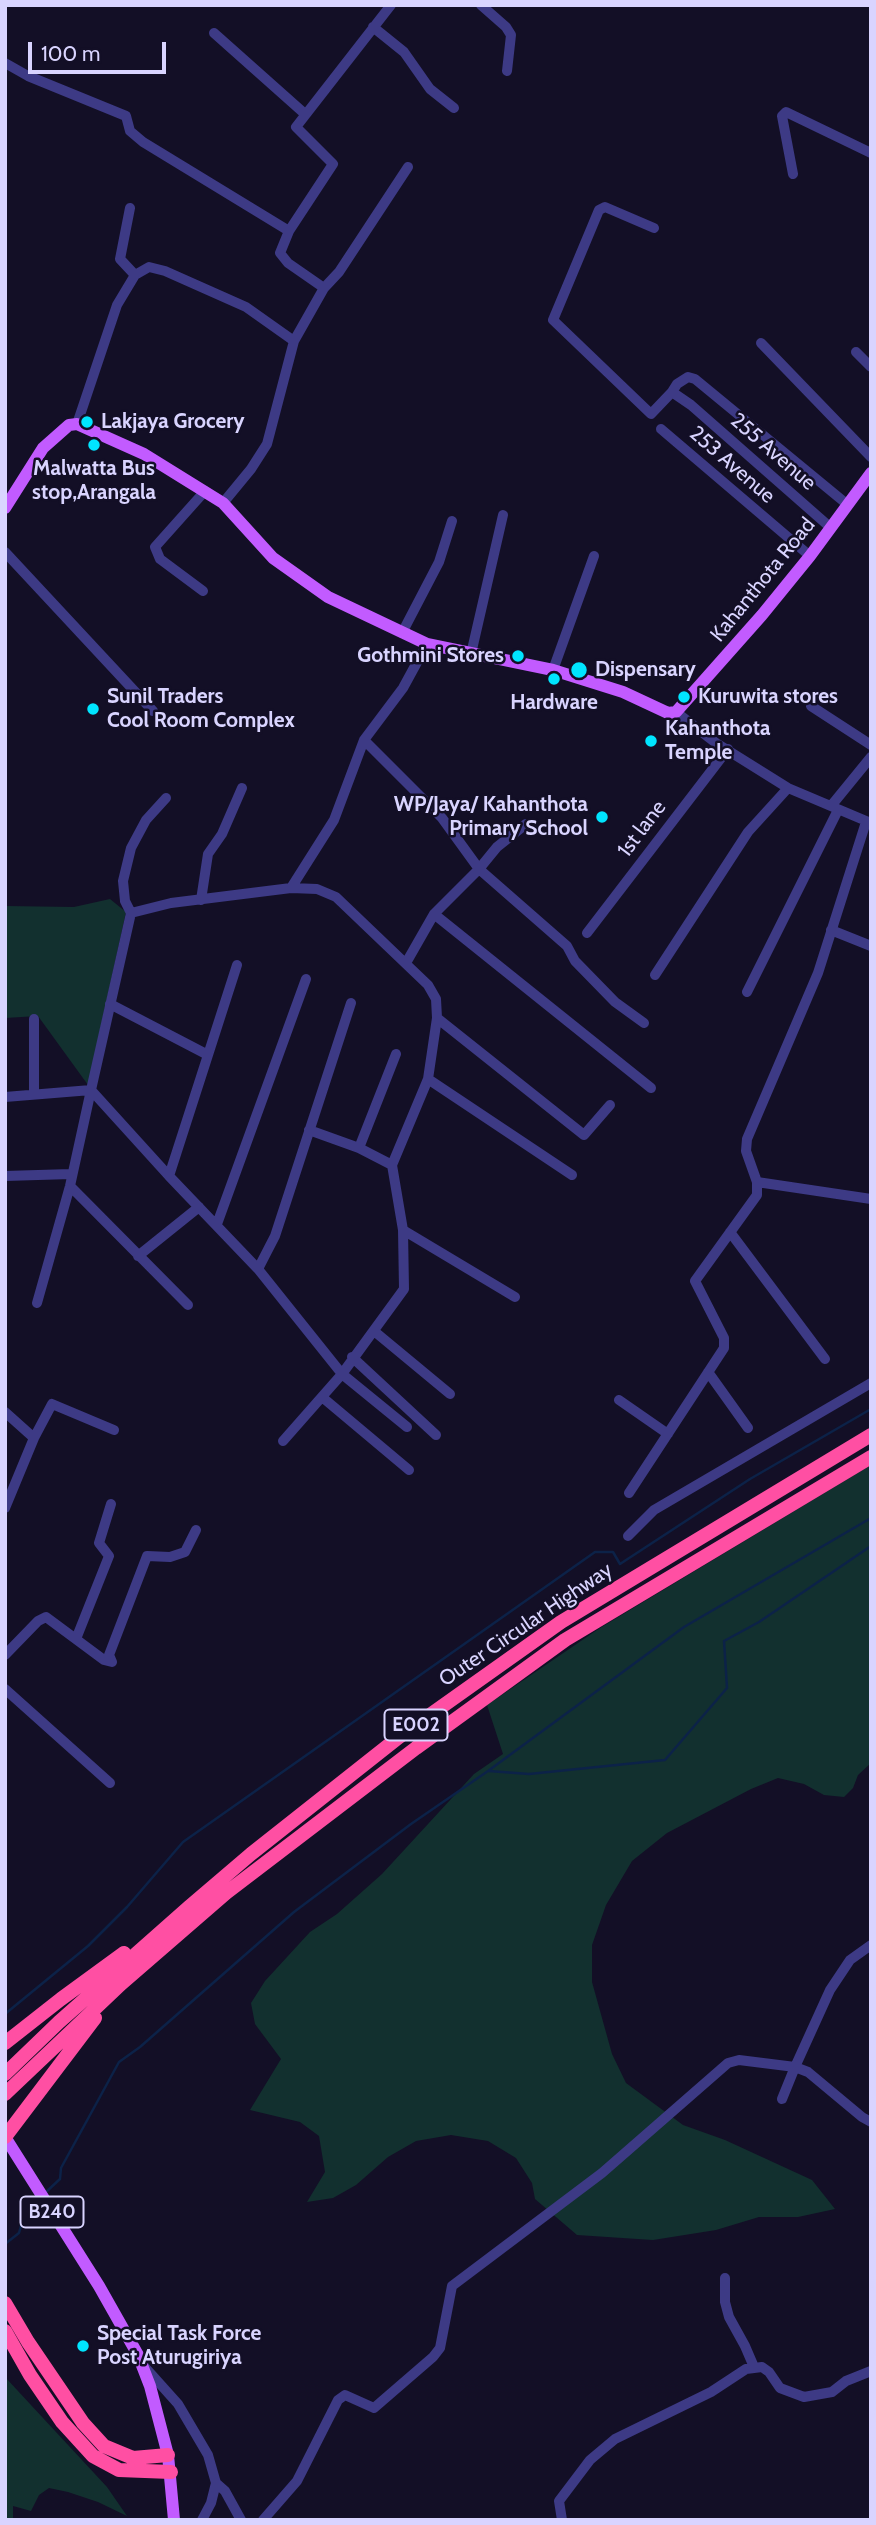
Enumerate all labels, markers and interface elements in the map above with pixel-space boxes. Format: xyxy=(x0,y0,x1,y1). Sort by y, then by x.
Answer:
scale bar xyxy=(32,28,170,72)
text: 100 m xyxy=(41,41,100,66)
street label: 255 Avenue xyxy=(725,408,821,496)
place label: Lakjaya Grocery xyxy=(101,409,245,435)
marker: Lakjaya Grocery xyxy=(79,414,95,430)
street label: 253 Avenue xyxy=(684,421,780,509)
marker: Malwatta Bus stop,Arangala xyxy=(86,437,102,453)
place label: Malwatta Bus stop,Arangala xyxy=(32,456,156,506)
street label: Kahanthota Road xyxy=(705,513,821,647)
place label: Gothmini Stores xyxy=(357,643,504,669)
marker: Gothmini Stores xyxy=(510,648,526,664)
place label: Dispensary xyxy=(595,657,696,683)
marker: Dispensary xyxy=(569,660,589,680)
marker: Hardware xyxy=(546,671,562,687)
place label: Sunil Traders Cool Room Complex xyxy=(107,684,295,734)
place label: Kuruwita stores xyxy=(698,684,838,710)
marker: Kuruwita stores xyxy=(676,689,692,705)
place label: Hardware xyxy=(510,690,598,716)
marker: Sunil Traders Cool Room Complex xyxy=(85,701,101,717)
place label: Kahanthota Temple xyxy=(665,716,770,766)
marker: Kahanthota Temple xyxy=(643,733,659,749)
place label: WP/Jaya/ Kahanthota Primary School xyxy=(394,792,588,842)
street label: 1st lane xyxy=(612,796,672,862)
marker: WP/Jaya/ Kahanthota Primary School xyxy=(594,809,610,825)
street label: Outer Circular Highway xyxy=(435,1558,617,1692)
road number: E002 xyxy=(384,1709,448,1740)
road number: B240 xyxy=(20,2196,84,2228)
place label: Special Task Force Post Aturugiriya xyxy=(97,2321,261,2371)
marker: Special Task Force Post Aturugiriya xyxy=(75,2338,91,2354)

